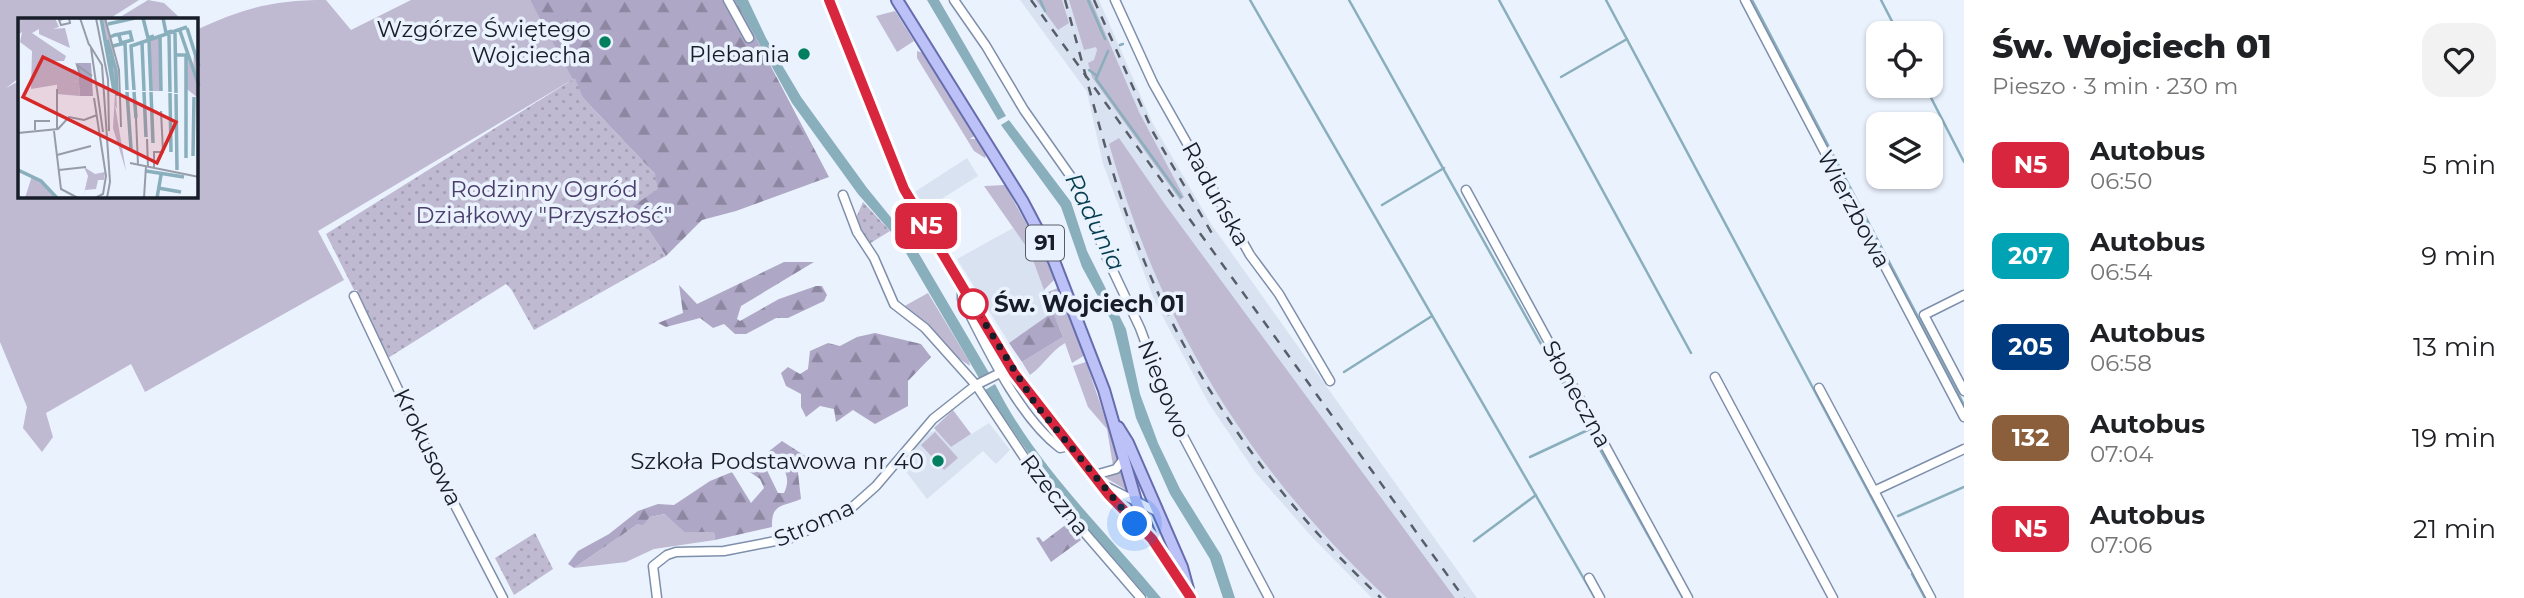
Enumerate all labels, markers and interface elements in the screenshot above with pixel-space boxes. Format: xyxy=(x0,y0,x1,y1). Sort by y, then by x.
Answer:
place label: Wzgórze Świętego Wojciecha xyxy=(376,15,591,69)
inset map xyxy=(18,18,198,198)
map controls xyxy=(1866,21,1943,189)
button: locate xyxy=(1866,21,1943,98)
button: heart xyxy=(2422,23,2496,97)
text: Św. Wojciech 01 xyxy=(1992,26,2272,66)
marker: Wzgórze Świętego Wojciecha xyxy=(597,34,613,50)
place label: Plebania xyxy=(689,40,790,68)
marker: Plebania xyxy=(796,46,812,62)
text: Pieszo · 3 min · 230 m xyxy=(1992,72,2238,100)
button: layers xyxy=(1866,112,1943,189)
text: Autobus xyxy=(2090,135,2205,167)
street label: Raduńska xyxy=(1176,137,1256,251)
street label: Wierzbowa xyxy=(1811,145,1897,273)
text: 5 min xyxy=(2422,149,2496,181)
text: N5 xyxy=(2014,150,2047,179)
text: 06:50 xyxy=(2090,167,2152,195)
water label: Radunia xyxy=(1059,168,1131,275)
park label: Rodzinny Ogród Działkowy "Przyszłość" xyxy=(416,175,672,229)
line badge: N5 xyxy=(894,203,958,249)
text: N5 xyxy=(909,211,943,240)
road number: 91 xyxy=(1026,226,1064,260)
text: Autobus xyxy=(2090,226,2205,258)
text: 9 min xyxy=(2421,240,2496,272)
text: 207 xyxy=(2008,241,2053,270)
text: 06:54 xyxy=(2090,258,2152,286)
marker: Św. Wojciech 01 xyxy=(958,289,988,319)
place label: Św. Wojciech 01 xyxy=(994,290,1185,318)
text: Autobus xyxy=(2090,317,2205,349)
text: 13 min xyxy=(2413,331,2496,363)
text: 205 xyxy=(2008,332,2053,361)
street label: Niegowo xyxy=(1132,336,1196,442)
street label: Słoneczna xyxy=(1536,336,1618,452)
text: 06:58 xyxy=(2090,349,2152,377)
street label: Krokusowa xyxy=(388,384,468,510)
text: Autobus xyxy=(2090,408,2205,440)
text: 19 min xyxy=(2412,422,2496,454)
text: 132 xyxy=(2012,423,2049,452)
text: 07:04 xyxy=(2090,440,2153,468)
place label: Szkoła Podstawowa nr 40 xyxy=(630,447,924,475)
street label: Rzeczna xyxy=(1015,449,1095,541)
marker: Szkoła Podstawowa nr 40 xyxy=(930,453,946,469)
street label: Stroma xyxy=(770,493,858,553)
text: Autobus xyxy=(2090,499,2205,531)
your location xyxy=(1117,506,1152,541)
text: 21 min xyxy=(2413,513,2496,545)
text: N5 xyxy=(2014,514,2047,543)
text: 07:06 xyxy=(2090,531,2152,559)

